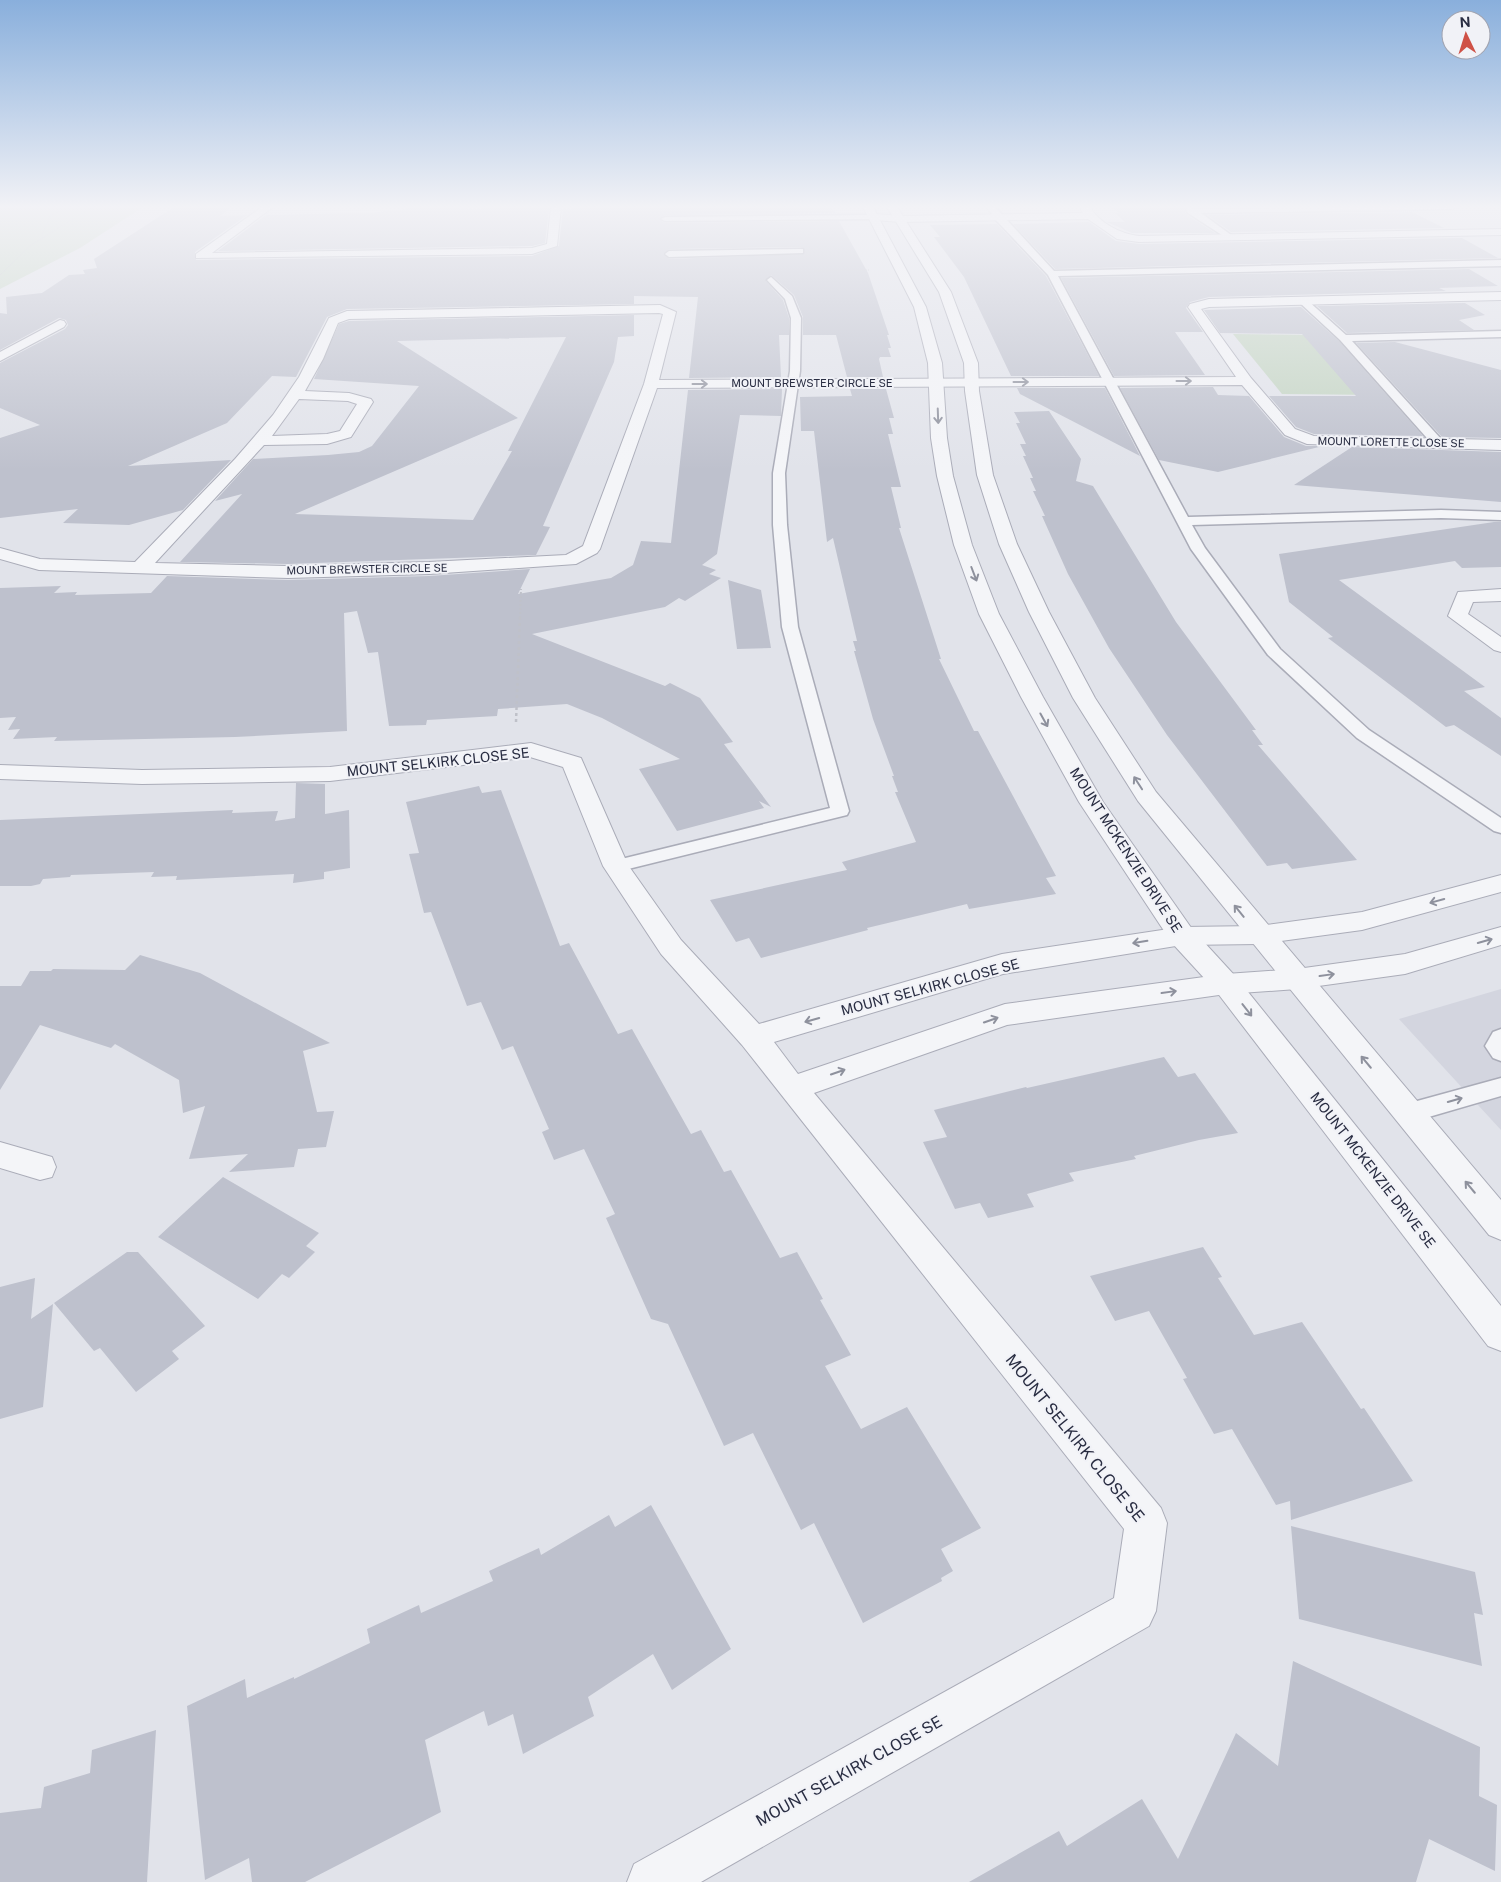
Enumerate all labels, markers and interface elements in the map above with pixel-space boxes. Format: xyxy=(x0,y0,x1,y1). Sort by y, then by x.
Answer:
north arrow xyxy=(1441,10,1491,60)
text: N xyxy=(1459,14,1471,30)
one-way arrow xyxy=(1176,376,1192,386)
street label: MOUNT BREWSTER CIRCLE SE xyxy=(731,377,893,389)
one-way arrow xyxy=(1013,377,1029,387)
one-way arrow xyxy=(691,379,707,389)
one-way arrow xyxy=(934,407,943,423)
street label: MOUNT LORETTE CLOSE SE xyxy=(1317,435,1465,449)
street label: MOUNT BREWSTER CIRCLE SE xyxy=(286,562,448,576)
one-way arrow xyxy=(970,566,979,581)
one-way arrow xyxy=(1039,712,1049,727)
street label: MOUNT SELKIRK CLOSE SE xyxy=(346,744,530,780)
street label: MOUNT MCKENZIE DRIVE SE xyxy=(1067,765,1185,935)
one-way arrow xyxy=(1133,777,1143,791)
one-way arrow xyxy=(1430,896,1446,906)
one-way arrow xyxy=(1233,905,1244,918)
one-way arrow xyxy=(1477,935,1493,945)
one-way arrow xyxy=(1133,938,1149,948)
street label: MOUNT SELKIRK CLOSE SE xyxy=(839,955,1021,1019)
one-way arrow xyxy=(1319,970,1335,980)
one-way arrow xyxy=(1161,987,1177,997)
one-way arrow xyxy=(1241,1003,1252,1016)
one-way arrow xyxy=(983,1014,999,1024)
one-way arrow xyxy=(805,1015,821,1025)
one-way arrow xyxy=(1360,1056,1371,1069)
one-way arrow xyxy=(829,1067,845,1076)
street label: MOUNT MCKENZIE DRIVE SE xyxy=(1307,1089,1439,1251)
one-way arrow xyxy=(1446,1095,1462,1104)
one-way arrow xyxy=(1464,1181,1475,1194)
street label: MOUNT SELKIRK CLOSE SE xyxy=(1002,1350,1148,1526)
street label: MOUNT SELKIRK CLOSE SE xyxy=(753,1712,945,1830)

